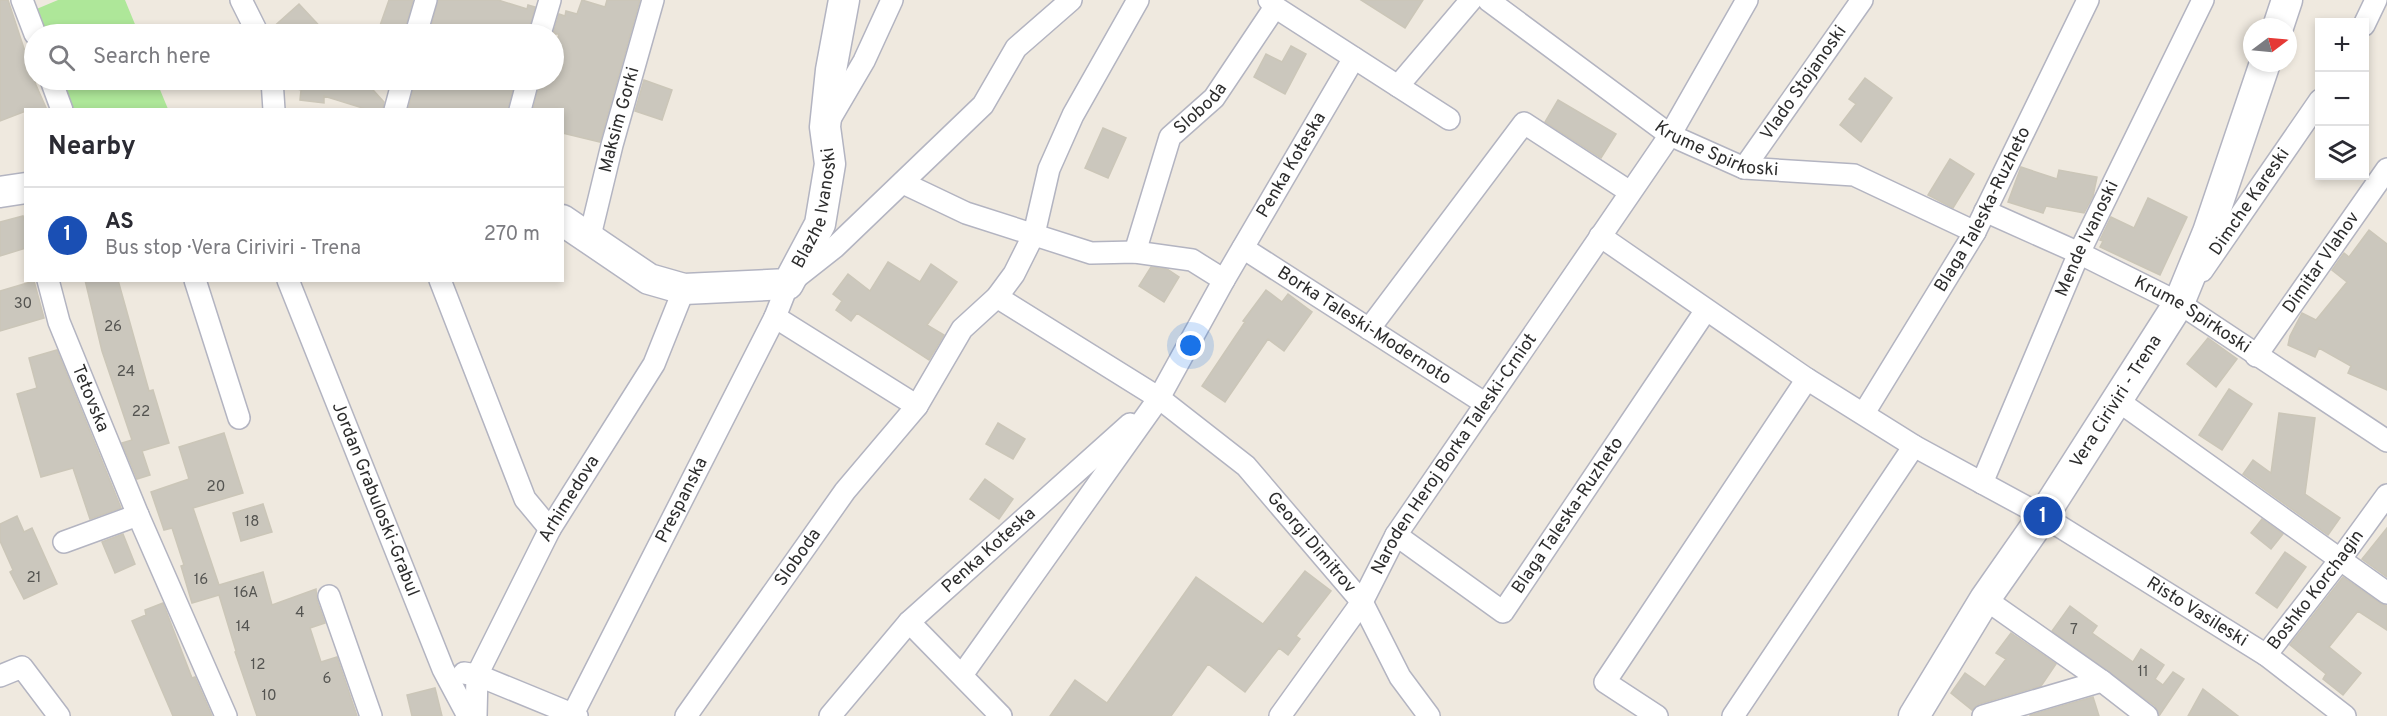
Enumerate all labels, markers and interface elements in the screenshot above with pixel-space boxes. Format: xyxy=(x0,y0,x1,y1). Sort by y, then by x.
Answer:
north arrow xyxy=(2243,18,2297,72)
map controls xyxy=(2315,18,2369,180)
button: + xyxy=(2315,18,2369,72)
street label: Vlado Stojanoski xyxy=(1756,21,1852,145)
search box xyxy=(24,24,564,90)
icon: search xyxy=(45,41,78,74)
text: Search here xyxy=(93,44,211,71)
street label: Maksim Gorki xyxy=(594,64,645,175)
button: − xyxy=(2315,72,2369,126)
street label: Sloboda xyxy=(1169,78,1232,140)
street label: Penka Koteska xyxy=(1251,108,1331,222)
street label: Krume Spirkoski xyxy=(1650,116,1779,182)
street label: Blaga Taleska-Ruzheto xyxy=(1929,123,2036,296)
button: layers xyxy=(2315,126,2369,180)
text: Nearby xyxy=(48,131,136,164)
street label: Dimche Kareski xyxy=(2205,144,2295,260)
street label: Blazhe Ivanoski xyxy=(787,146,842,272)
street label: Mende Ivanoski xyxy=(2050,177,2124,300)
street label: Dimitar Vlahov xyxy=(2278,207,2365,318)
text: AS xyxy=(105,209,134,236)
text: 1 xyxy=(64,222,72,248)
text: 270 m xyxy=(484,222,540,248)
text: Bus stop · Vera Ciriviri - Trena xyxy=(105,236,361,262)
street label: Borka Taleski-Modernoto xyxy=(1273,261,1456,390)
street label: Krume Spirkoski xyxy=(2130,271,2255,359)
house number: 30 xyxy=(14,295,32,314)
house number: 26 xyxy=(104,318,122,337)
street label: Naroden Heroj Borka Taleski-Crniot xyxy=(1366,329,1542,579)
your location xyxy=(1176,331,1205,360)
street label: Vera Ciriviri - Trena xyxy=(2065,331,2167,472)
street label: Tetovska xyxy=(66,361,114,436)
house number: 24 xyxy=(117,363,135,382)
street label: Jordan Grabuloski-Grabul xyxy=(326,399,424,600)
house number: 22 xyxy=(132,403,150,422)
street label: Blaga Taleska-Ruzheto xyxy=(1507,433,1629,598)
street label: Arhimedova xyxy=(534,451,605,546)
street label: Prespanska xyxy=(650,453,713,547)
house number: 20 xyxy=(207,478,225,497)
street label: Georgi Dimitrov xyxy=(1262,487,1361,598)
pin: 1 xyxy=(2024,494,2062,538)
street label: Penka Koteska xyxy=(937,502,1041,599)
house number: 18 xyxy=(245,513,259,532)
street label: Sloboda xyxy=(770,524,826,591)
street label: Boshko Korchagin xyxy=(2263,525,2369,655)
house number: 21 xyxy=(27,569,41,588)
house number: 16 xyxy=(194,571,208,590)
street label: Risto Vasileski xyxy=(2142,572,2252,652)
house number: 16А xyxy=(234,584,258,603)
house number: 4 xyxy=(295,604,305,623)
house number: 14 xyxy=(236,618,250,637)
house number: 7 xyxy=(2070,621,2078,640)
house number: 12 xyxy=(251,656,265,675)
house number: 11 xyxy=(2137,663,2149,682)
house number: 6 xyxy=(323,670,332,689)
house number: 10 xyxy=(261,687,277,706)

